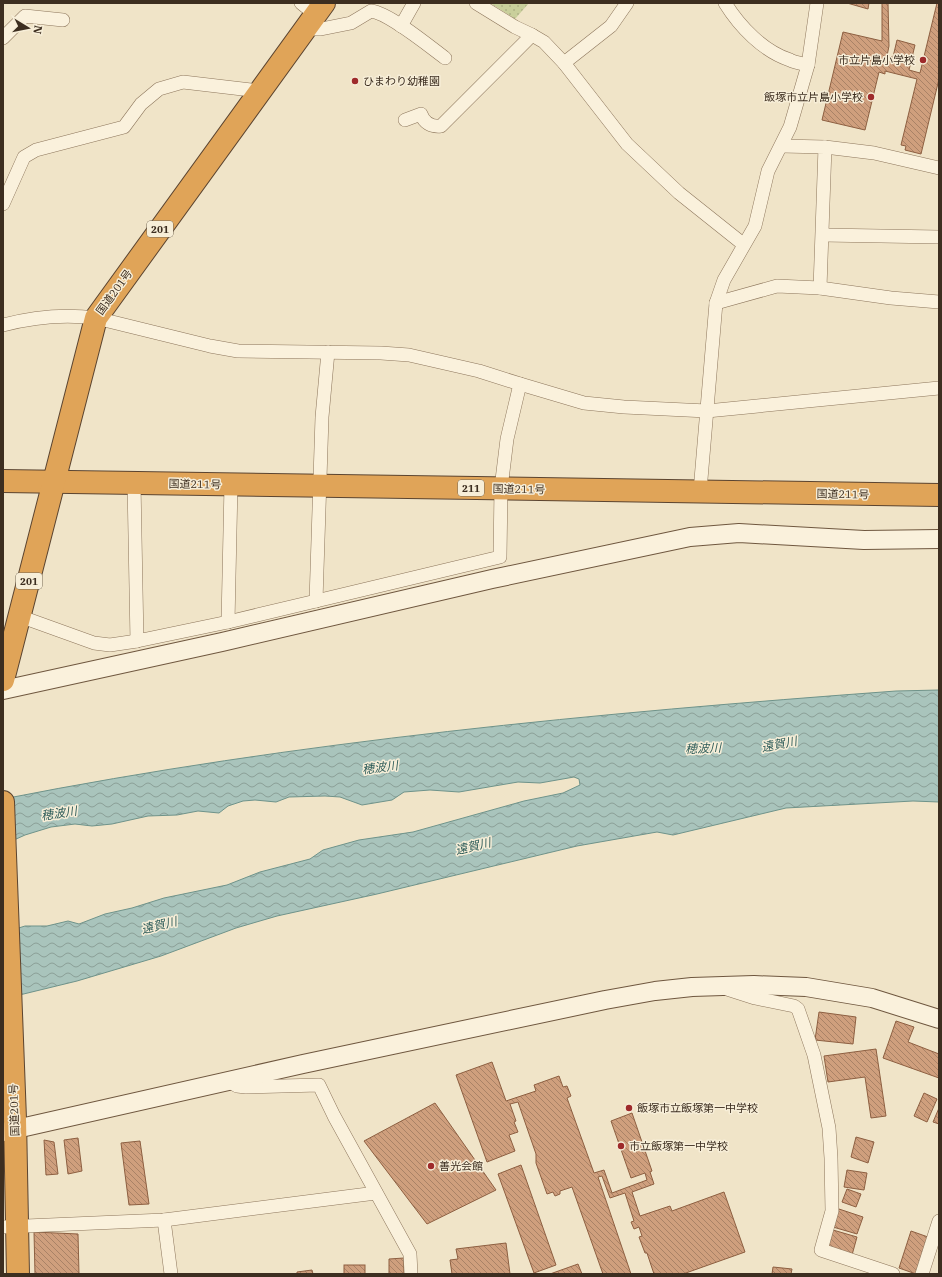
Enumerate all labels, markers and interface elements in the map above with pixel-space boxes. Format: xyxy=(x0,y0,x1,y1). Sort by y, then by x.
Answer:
north arrow xyxy=(8,8,48,48)
text: N xyxy=(30,24,45,36)
place label: 市立片島小学校 xyxy=(838,53,915,67)
marker: 市立片島小学校 xyxy=(918,55,928,65)
place label: ひまわり幼稚園 xyxy=(363,74,440,88)
marker: ひまわり幼稚園 xyxy=(350,76,360,86)
place label: 飯塚市立片島小学校 xyxy=(764,90,863,104)
marker: 飯塚市立片島小学校 xyxy=(866,92,876,102)
road number: 201 xyxy=(147,221,173,237)
street label: 国道201号 xyxy=(93,267,135,317)
street label: 国道211号 xyxy=(168,477,222,491)
road number: 211 xyxy=(458,480,484,496)
street label: 国道211号 xyxy=(492,482,546,496)
street label: 国道211号 xyxy=(816,487,870,501)
road number: 201 xyxy=(16,573,42,589)
water label: 遠賀川 xyxy=(760,733,800,755)
water label: 穂波川 xyxy=(685,740,723,756)
water label: 穂波川 xyxy=(361,757,401,777)
water label: 穂波川 xyxy=(40,803,80,823)
water label: 遠賀川 xyxy=(454,834,494,857)
water label: 遠賀川 xyxy=(140,913,180,937)
street label: 国道201号 xyxy=(6,1083,22,1137)
place label: 飯塚市立飯塚第一中学校 xyxy=(637,1101,758,1115)
marker: 飯塚市立飯塚第一中学校 xyxy=(624,1103,634,1113)
place label: 市立飯塚第一中学校 xyxy=(629,1139,728,1153)
marker: 市立飯塚第一中学校 xyxy=(616,1141,626,1151)
place label: 善光会館 xyxy=(439,1159,483,1173)
marker: 善光会館 xyxy=(426,1161,436,1171)

